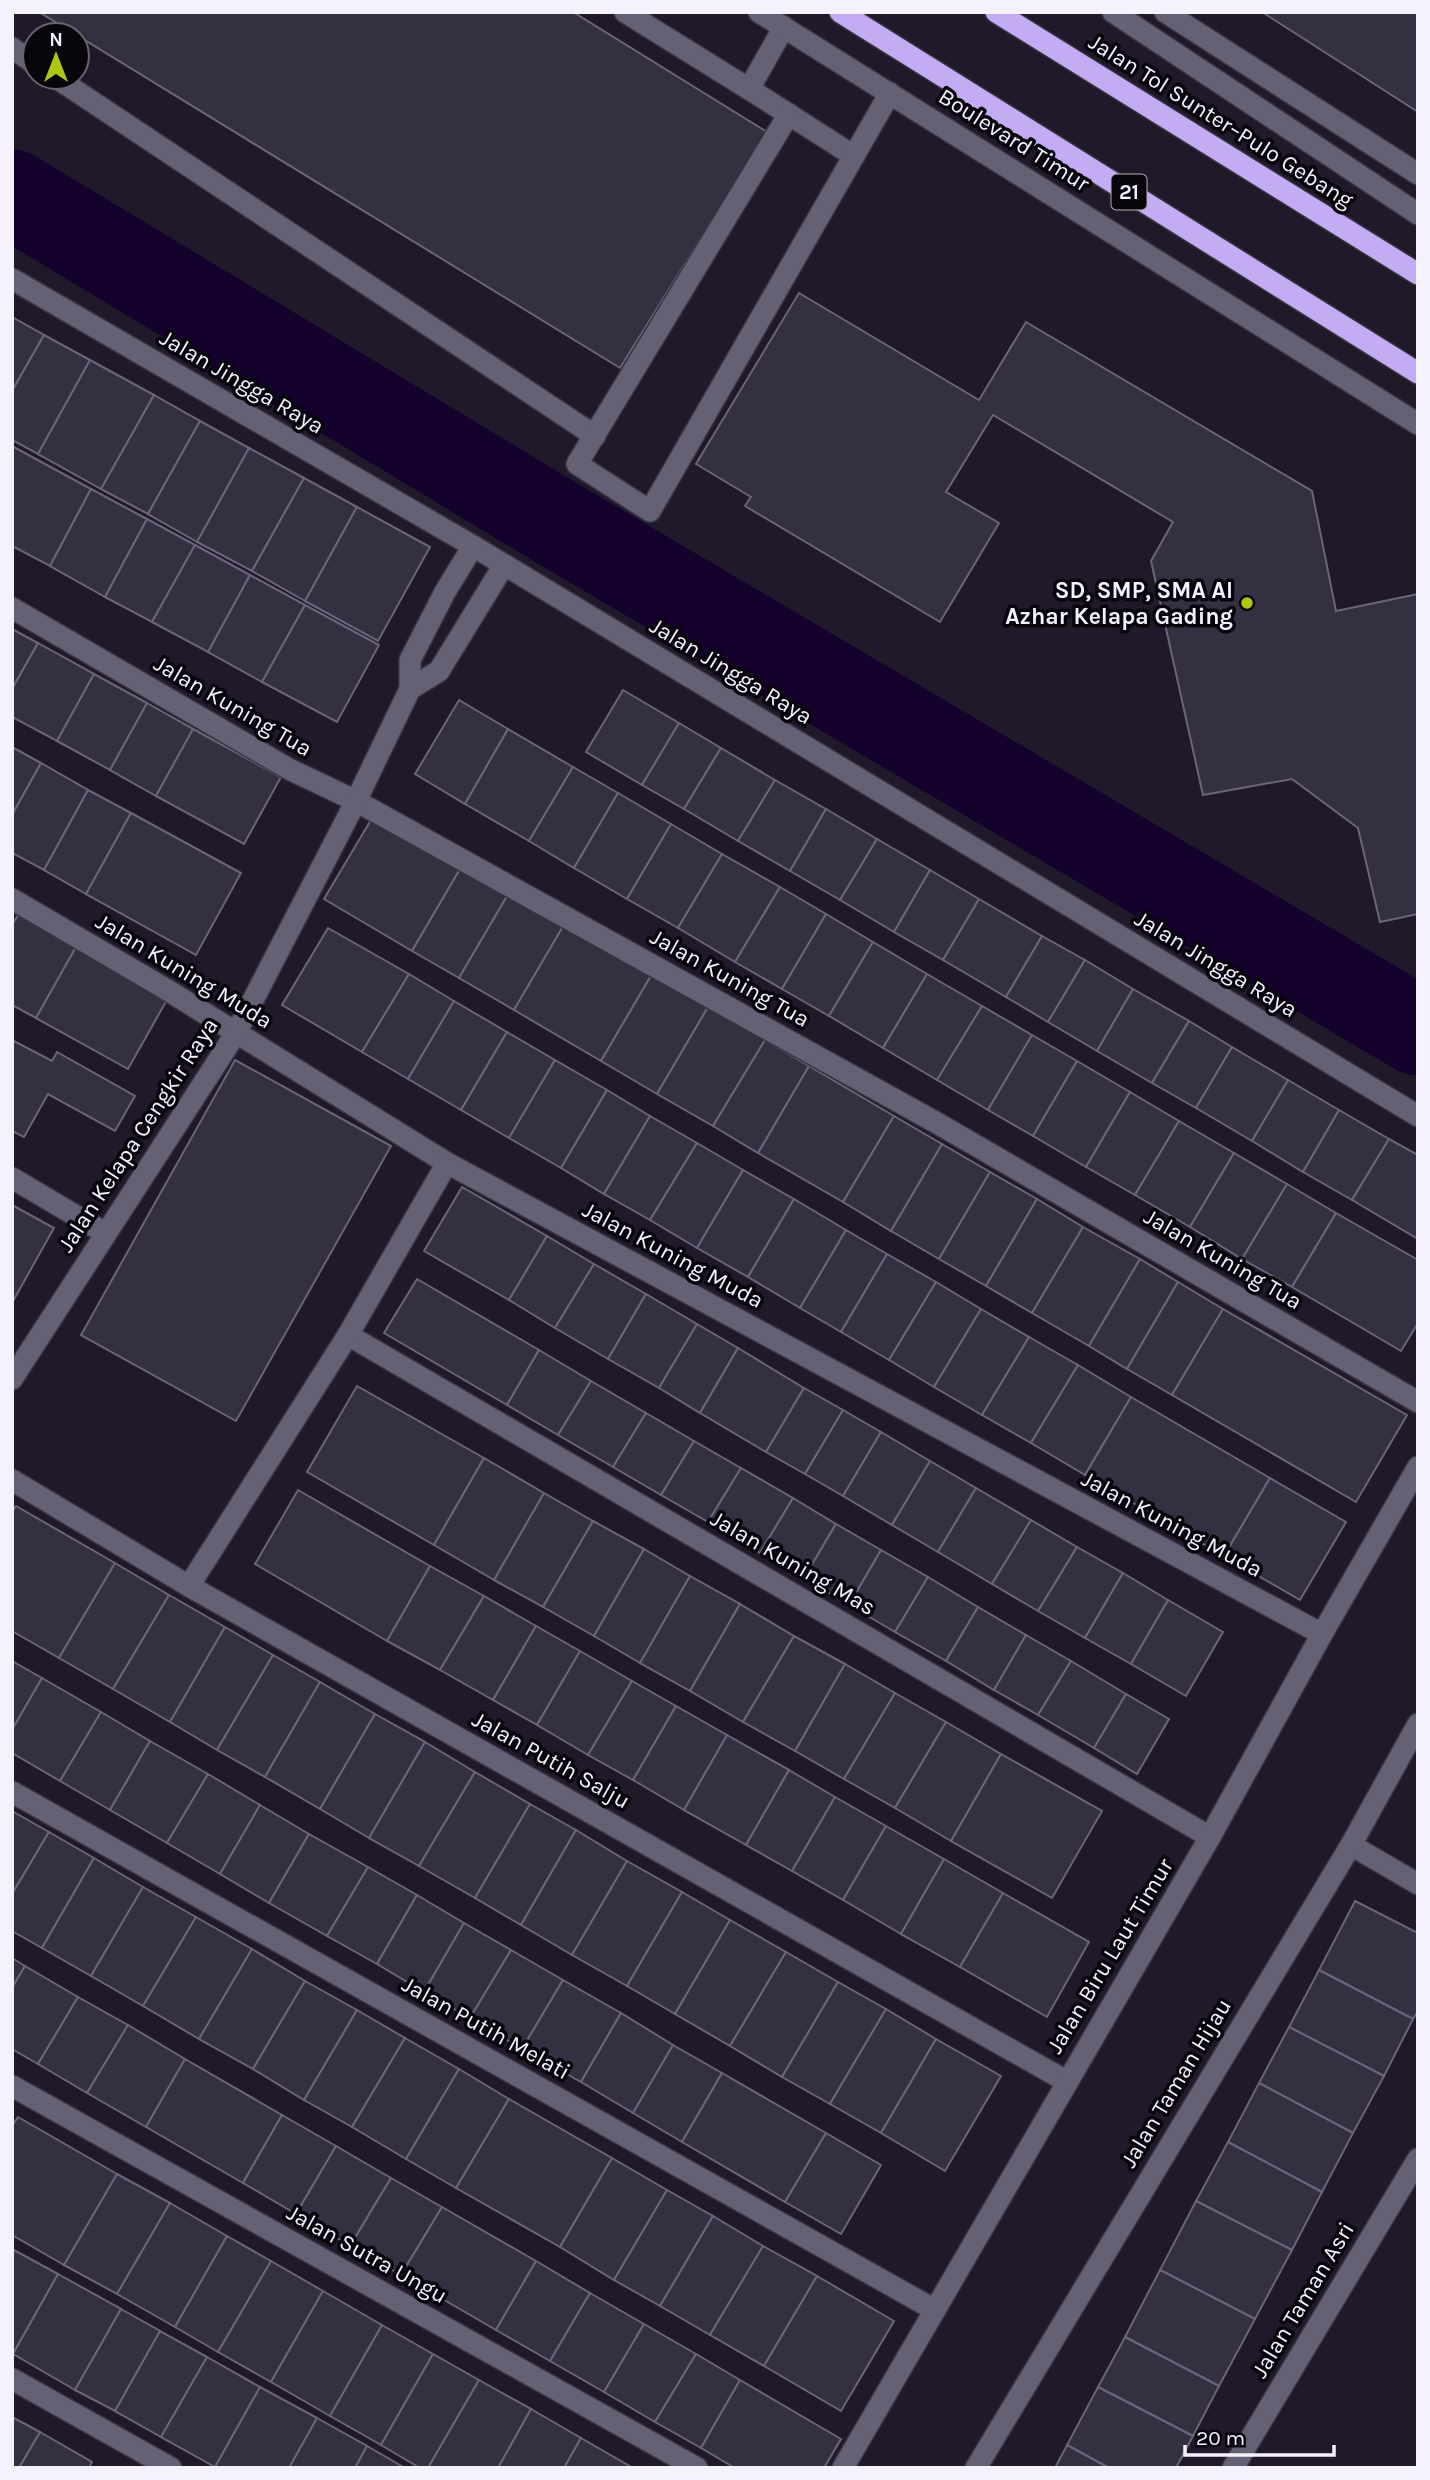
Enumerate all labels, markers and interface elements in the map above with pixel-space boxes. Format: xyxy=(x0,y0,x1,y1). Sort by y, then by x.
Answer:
north arrow xyxy=(21,21,91,91)
street label: Jalan Tol Sunter–Pulo Gebang xyxy=(1084,28,1358,214)
text: N xyxy=(49,29,63,51)
street label: Boulevard Timur xyxy=(934,83,1095,198)
road number: 21 xyxy=(1112,174,1146,210)
street label: Jalan Jingga Raya xyxy=(155,324,329,440)
place label: SD, SMP, SMA Al Azhar Kelapa Gading xyxy=(1005,577,1233,630)
marker: SD, SMP, SMA Al Azhar Kelapa Gading xyxy=(1239,595,1255,611)
street label: Jalan Jingga Raya xyxy=(645,612,817,730)
street label: Jalan Kuning Tua xyxy=(149,650,317,762)
street label: Jalan Jingga Raya xyxy=(1130,905,1302,1023)
street label: Jalan Kuning Muda xyxy=(91,908,277,1034)
street label: Jalan Kuning Tua xyxy=(646,923,814,1033)
street label: Jalan Kelapa Cengkir Raya xyxy=(52,1013,224,1257)
street label: Jalan Kuning Muda xyxy=(578,1196,768,1314)
street label: Jalan Kuning Tua xyxy=(1139,1203,1307,1315)
street label: Jalan Kuning Muda xyxy=(1077,1465,1267,1583)
street label: Jalan Kuning Mas xyxy=(706,1505,880,1621)
street label: Jalan Putih Salju xyxy=(467,1706,635,1814)
street label: Jalan Biru Laut Timur xyxy=(1041,1853,1179,2058)
street label: Jalan Putih Melati xyxy=(397,1971,575,2085)
street label: Jalan Taman Hijau xyxy=(1115,1994,1237,2172)
street label: Jalan Sutra Ungu xyxy=(282,2199,452,2309)
street label: Jalan Taman Asri xyxy=(1246,2217,1360,2383)
scale bar xyxy=(1185,2414,1334,2458)
text: 20 m xyxy=(1196,2426,1245,2450)

